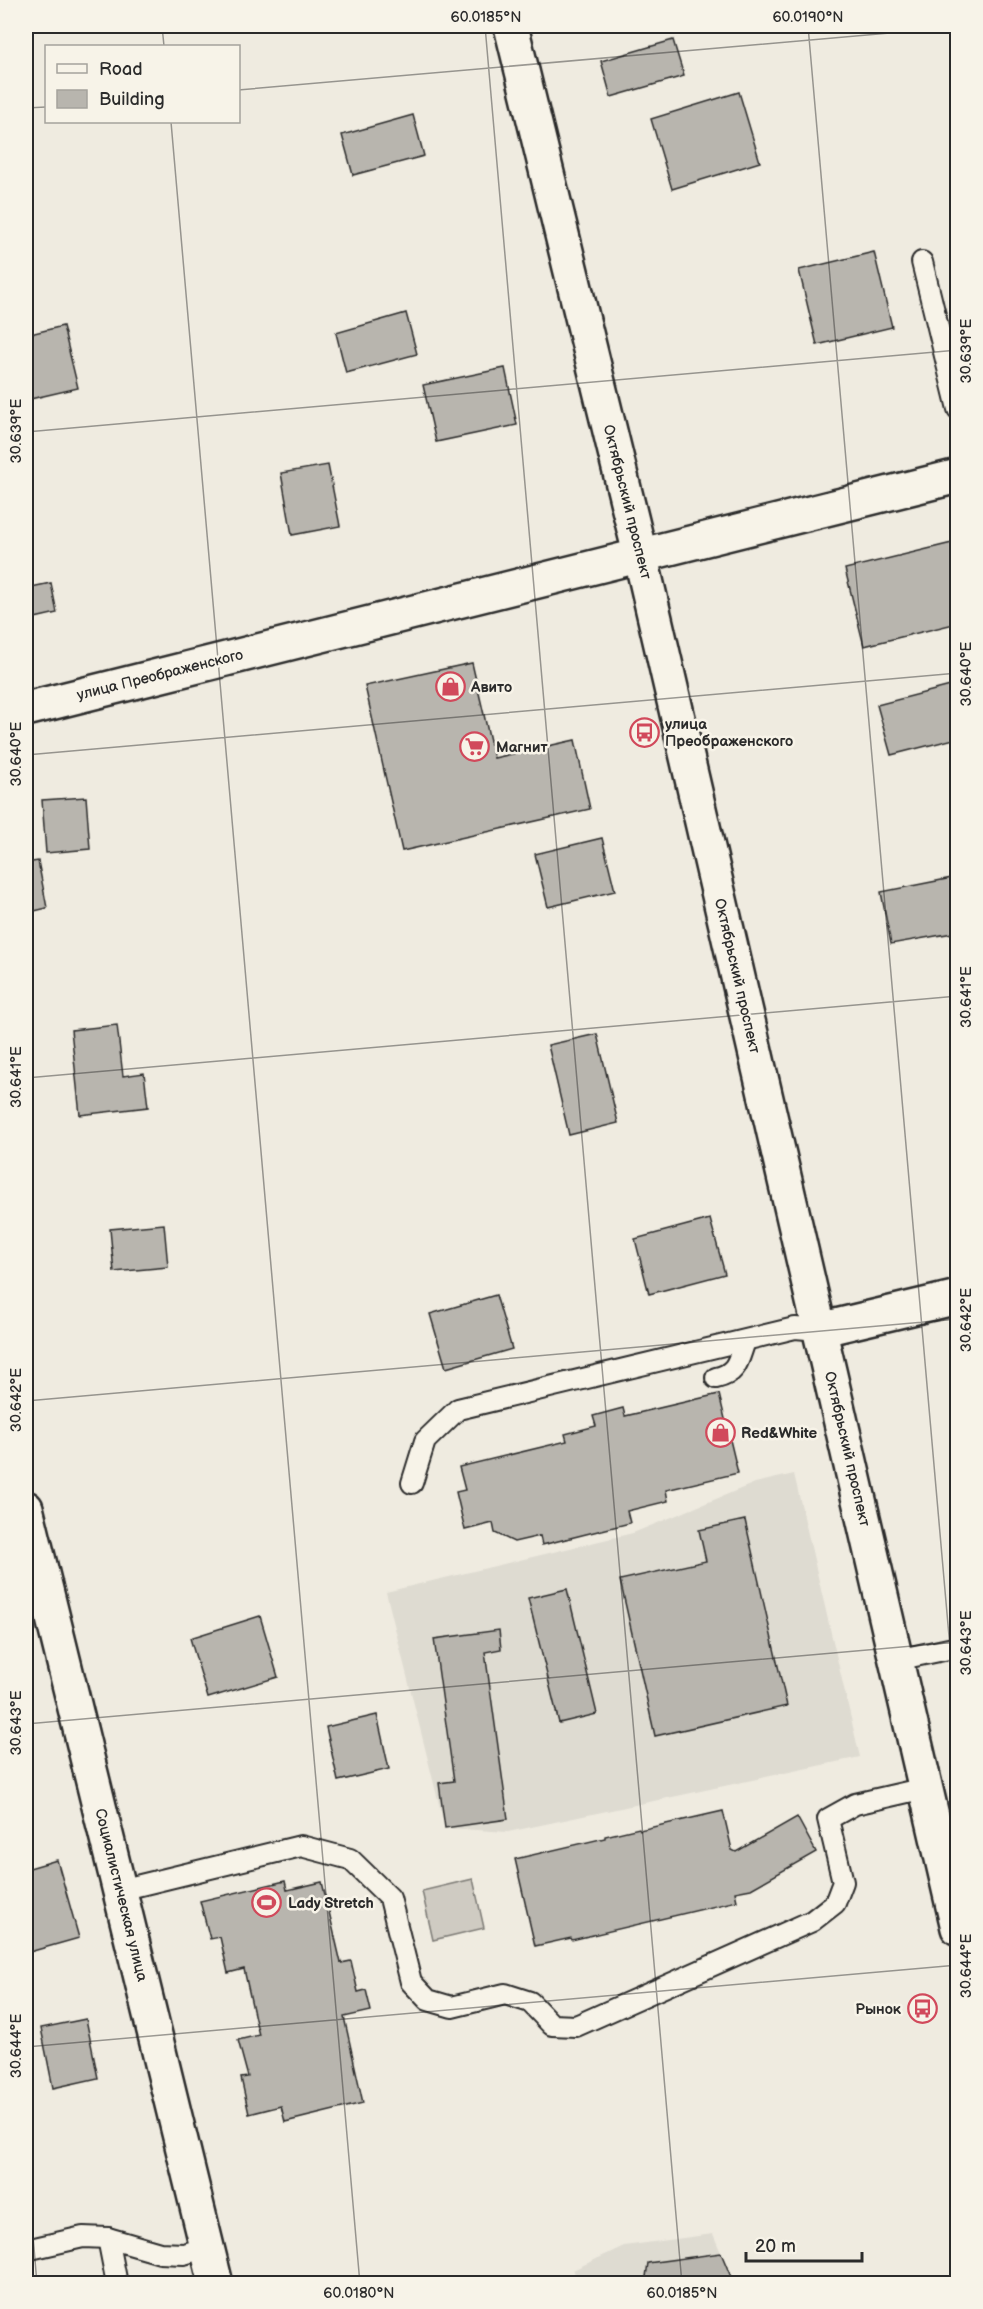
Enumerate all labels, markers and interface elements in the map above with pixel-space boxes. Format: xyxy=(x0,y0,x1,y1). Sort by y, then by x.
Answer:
text: 60.0185°N xyxy=(451,8,521,27)
text: 60.0190°N xyxy=(772,8,844,27)
legend xyxy=(45,45,240,123)
text: Road xyxy=(99,59,143,80)
text: Building xyxy=(99,89,165,110)
text: 30.639°E xyxy=(957,318,976,383)
text: 30.639°E xyxy=(7,398,26,463)
street label: Октябрьский проспект xyxy=(599,423,655,581)
text: 30.640°E xyxy=(957,641,976,706)
street label: улица Преображенского xyxy=(75,645,245,705)
shop icon: Авито xyxy=(434,671,466,703)
place label: Авито xyxy=(470,678,512,697)
place label: улица Преображенского xyxy=(665,715,793,751)
bus stop icon: улица Преображенского xyxy=(628,717,660,749)
text: 30.640°E xyxy=(7,721,26,786)
supermarket icon: Магнит xyxy=(459,731,491,763)
place label: Магнит xyxy=(496,738,548,757)
street label: Октябрьский проспект xyxy=(710,896,764,1056)
text: 30.641°E xyxy=(957,966,976,1028)
text: 30.641°E xyxy=(7,1046,26,1108)
text: 30.642°E xyxy=(957,1288,976,1352)
text: 30.642°E xyxy=(7,1368,26,1432)
street label: Октябрьский проспект xyxy=(820,1369,874,1529)
shop icon: Red&White xyxy=(704,1417,736,1449)
place label: Red&White xyxy=(741,1424,818,1443)
text: 30.643°E xyxy=(957,1610,976,1676)
text: 30.643°E xyxy=(7,1690,26,1756)
street label: Социалистическая улица xyxy=(90,1807,152,1984)
sports icon: Lady Stretch xyxy=(251,1887,283,1919)
place label: Lady Stretch xyxy=(288,1894,374,1913)
text: 30.644°E xyxy=(957,1934,976,1998)
bus stop icon: Рынок xyxy=(906,1993,938,2025)
place label: Рынок xyxy=(855,2000,902,2019)
text: 30.644°E xyxy=(7,2014,26,2078)
scale bar xyxy=(746,2225,862,2263)
text: 20 m xyxy=(755,2236,796,2257)
text: 60.0180°N xyxy=(323,2284,395,2303)
text: 60.0185°N xyxy=(647,2284,717,2303)

